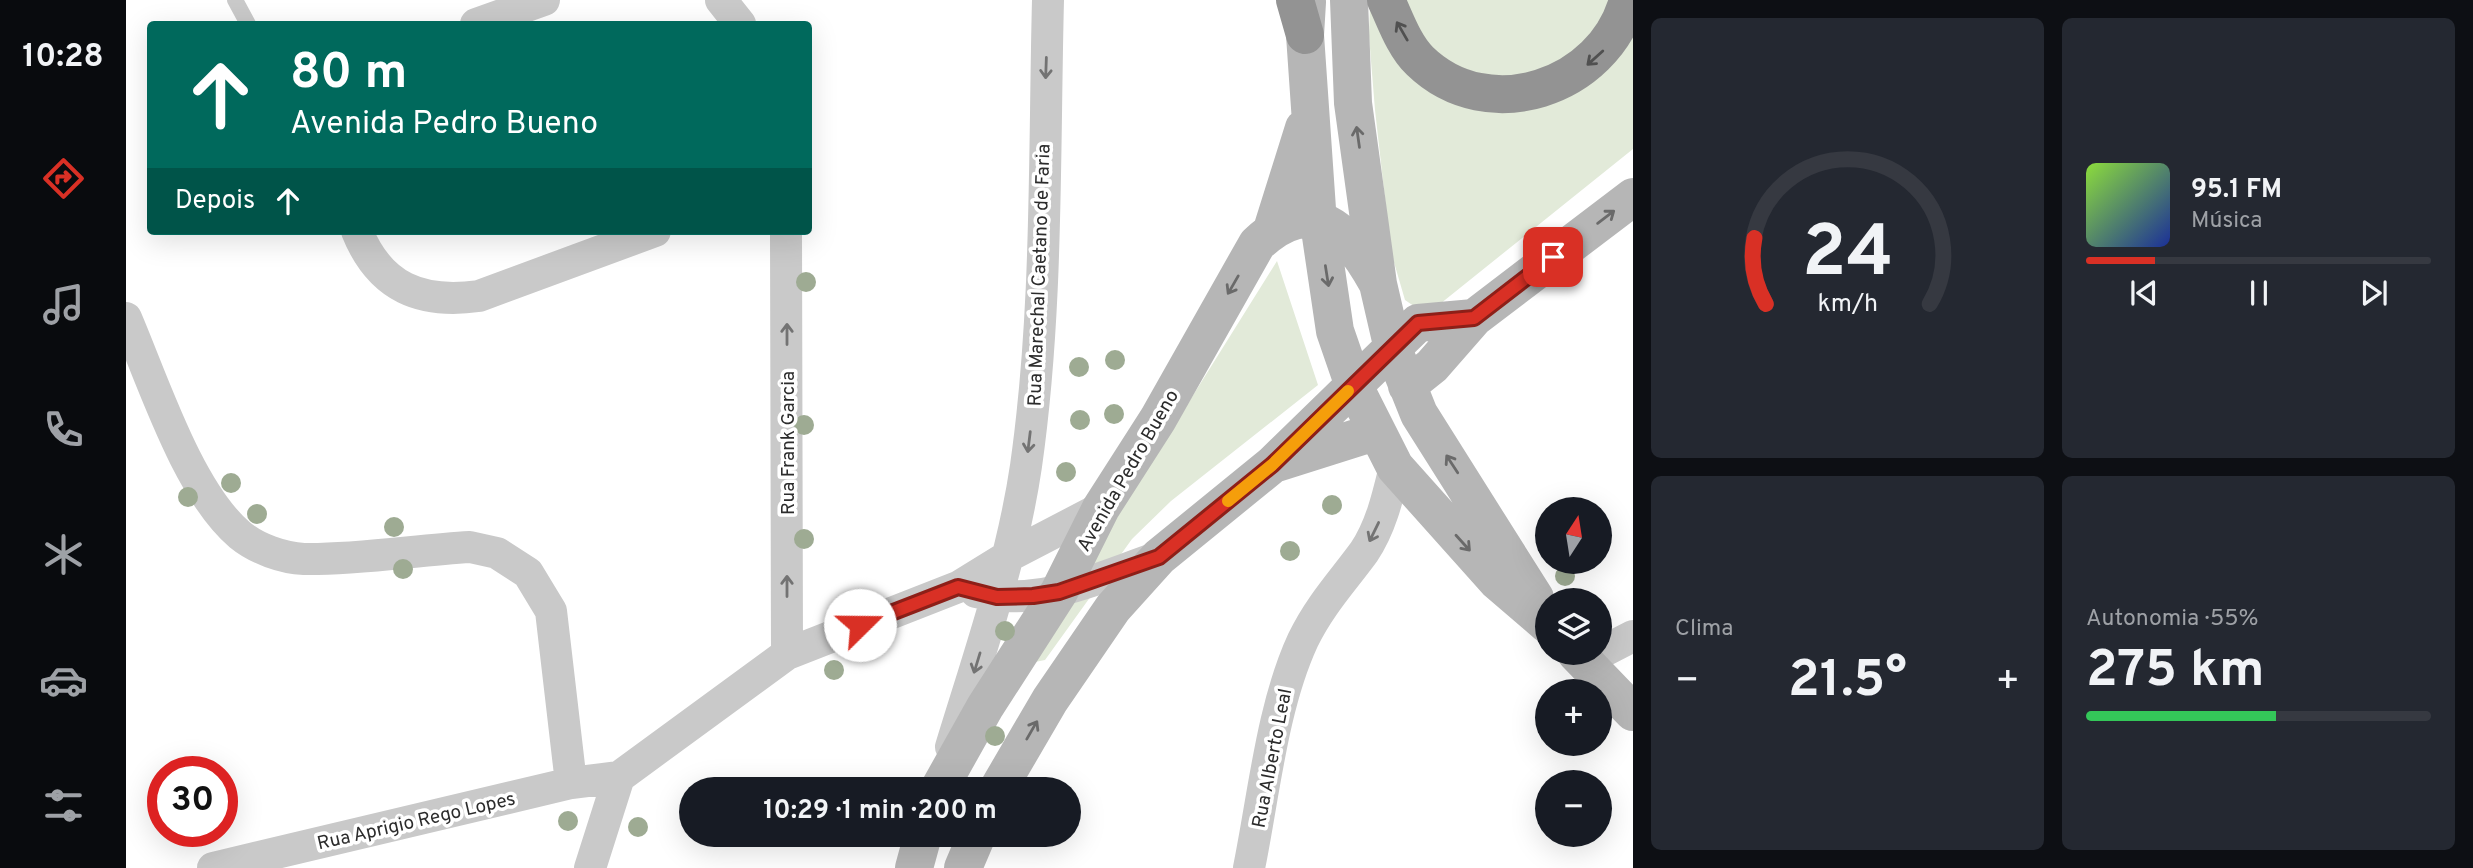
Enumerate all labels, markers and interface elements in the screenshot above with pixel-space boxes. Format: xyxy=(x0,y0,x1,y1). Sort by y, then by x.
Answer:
one-way arrow xyxy=(1395,22,1409,42)
text: 10:28 xyxy=(22,38,104,78)
text: 80 m xyxy=(290,44,407,106)
icon: ahead xyxy=(175,49,266,140)
one-way arrow xyxy=(1586,50,1604,66)
one-way arrow xyxy=(1039,56,1053,79)
text: Avenida Pedro Bueno xyxy=(290,105,598,145)
one-way arrow xyxy=(1351,127,1364,149)
street label: Rua Marechal Caetano de Faria xyxy=(1023,143,1057,407)
icon: directions xyxy=(39,154,88,203)
text: 95.1 FM xyxy=(2191,174,2282,207)
icon: ahead xyxy=(269,182,307,220)
text: Depois xyxy=(175,185,255,218)
text: Música xyxy=(2191,207,2262,236)
one-way arrow xyxy=(1596,210,1615,225)
text: 24 xyxy=(1802,210,1893,302)
pin xyxy=(1523,227,1583,287)
icon: arrive xyxy=(1534,238,1572,276)
one-way arrow xyxy=(1321,264,1334,287)
icon: previous xyxy=(2125,274,2163,312)
icon: pause xyxy=(2240,274,2278,312)
icon: next xyxy=(2355,274,2393,312)
one-way arrow xyxy=(1226,275,1240,295)
icon: music xyxy=(39,280,88,329)
text: km/h xyxy=(1817,289,1878,321)
one-way arrow xyxy=(780,323,793,346)
street label: Rua Frank Garcia xyxy=(777,371,801,515)
street label: Avenida Pedro Bueno xyxy=(1073,386,1185,556)
icon: phone xyxy=(39,405,88,454)
one-way arrow xyxy=(1022,430,1035,453)
one-way arrow xyxy=(1444,454,1458,474)
north arrow xyxy=(1535,497,1612,574)
map controls xyxy=(1535,497,1612,847)
one-way arrow xyxy=(1367,521,1380,542)
icon: climate xyxy=(39,530,88,579)
one-way arrow xyxy=(1455,534,1471,552)
one-way arrow xyxy=(780,575,794,598)
position arrow xyxy=(823,588,897,662)
button: layers xyxy=(1535,588,1612,665)
text: Autonomia · 55% xyxy=(2086,605,2258,634)
text: Clima xyxy=(1675,615,1733,644)
text: 275 km xyxy=(2086,639,2265,705)
text: 21.5° xyxy=(1788,649,1907,715)
one-way arrow xyxy=(969,652,982,674)
icon: car xyxy=(39,656,88,705)
text: − xyxy=(1675,658,1700,707)
text: + xyxy=(1995,658,2020,707)
button: + xyxy=(1535,679,1612,756)
street label: Rua Alberto Leal xyxy=(1248,687,1298,830)
one-way arrow xyxy=(1025,721,1039,741)
speed limit sign: 30 xyxy=(147,756,238,847)
button: − xyxy=(1535,770,1612,847)
icon: filters xyxy=(39,781,88,830)
street label: Rua Aprigio Rego Lopes xyxy=(315,787,518,856)
text: 10:29 · 1 min · 200 m xyxy=(763,795,997,828)

